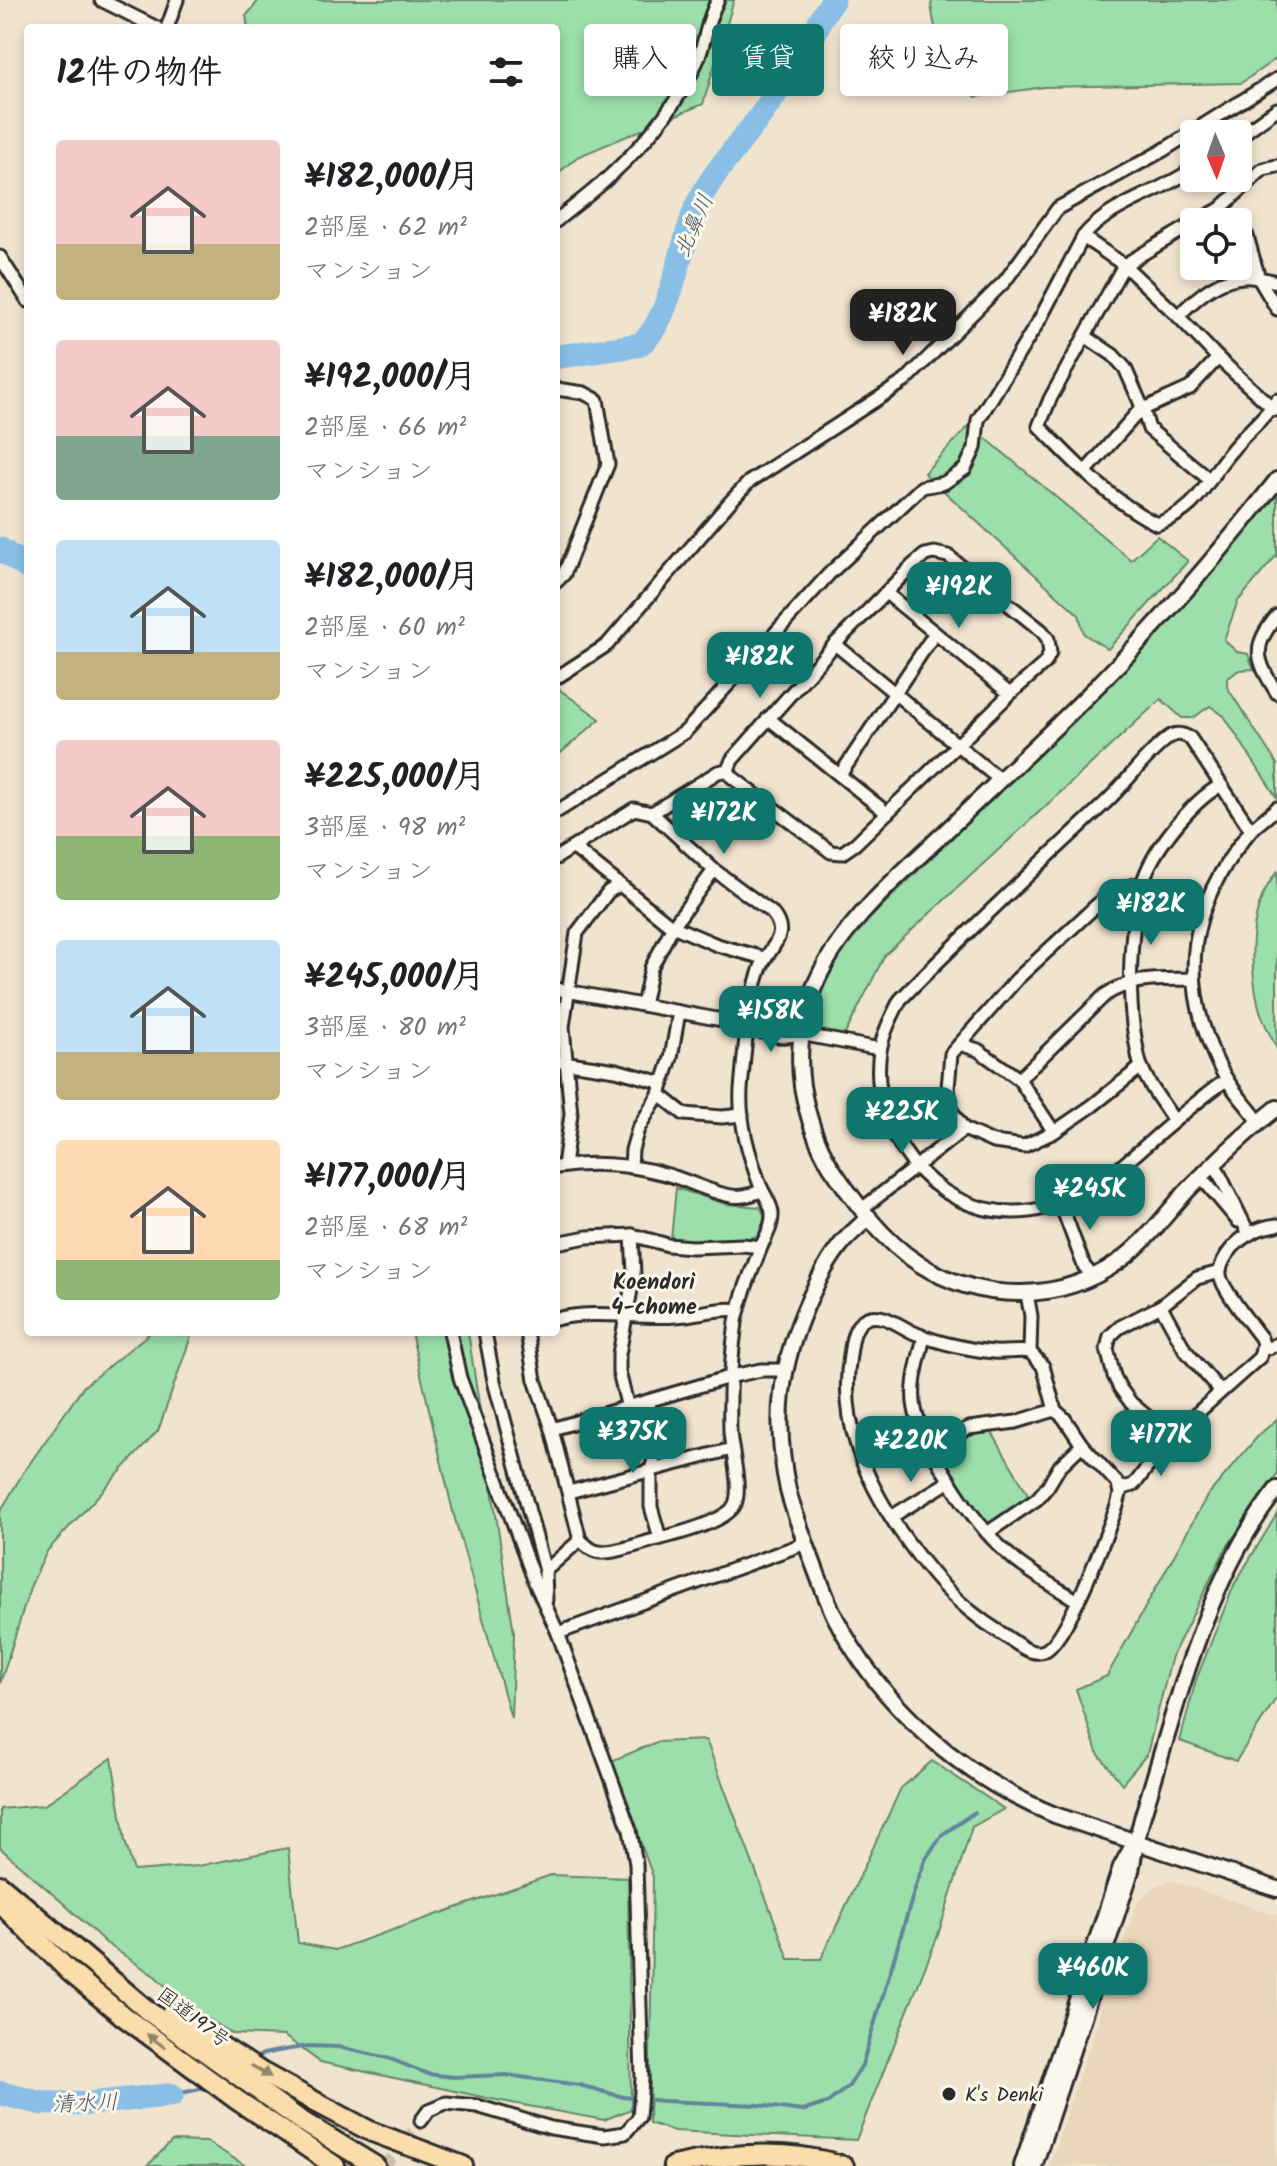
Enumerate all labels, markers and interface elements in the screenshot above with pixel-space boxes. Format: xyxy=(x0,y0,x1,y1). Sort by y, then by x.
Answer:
chip: 購入 xyxy=(584,24,696,96)
chip: 賃貸 xyxy=(712,24,824,96)
chip: 絞り込み xyxy=(840,24,1008,96)
text: 12件の物件 xyxy=(56,47,222,101)
icon: filters xyxy=(484,50,528,94)
north arrow xyxy=(1180,120,1252,192)
map controls xyxy=(1180,120,1252,280)
text: ¥182,000/月 xyxy=(304,151,480,205)
icon: home xyxy=(120,172,216,268)
water label: 北鼻川 xyxy=(666,189,725,263)
text: 2部屋 · 62 m² xyxy=(304,207,467,249)
button: locate xyxy=(1180,208,1252,280)
text: マンション xyxy=(304,251,433,293)
pin: ¥182K xyxy=(847,289,959,357)
text: ¥182K xyxy=(868,294,938,336)
text: ¥192,000/月 xyxy=(304,351,477,405)
icon: home xyxy=(120,372,216,468)
text: 2部屋 · 66 m² xyxy=(304,407,466,449)
text: マンション xyxy=(304,451,433,493)
text: ¥182,000/月 xyxy=(304,551,480,605)
pin: ¥192K xyxy=(903,562,1015,630)
text: ¥192K xyxy=(925,567,993,609)
icon: home xyxy=(120,572,216,668)
text: 2部屋 · 60 m² xyxy=(304,607,465,649)
pin: ¥182K xyxy=(704,632,816,700)
text: ¥182K xyxy=(725,637,795,679)
text: マンション xyxy=(304,651,433,693)
text: ¥225,000/月 xyxy=(304,751,487,805)
icon: home xyxy=(120,772,216,868)
pin: ¥172K xyxy=(668,788,780,856)
text: ¥172K xyxy=(691,793,757,835)
text: 3部屋 · 98 m² xyxy=(304,807,465,849)
text: マンション xyxy=(304,851,433,893)
pin: ¥182K xyxy=(1095,879,1207,947)
text: ¥182K xyxy=(1116,884,1186,926)
text: ¥245,000/月 xyxy=(304,951,485,1005)
icon: home xyxy=(120,972,216,1068)
pin: ¥158K xyxy=(715,986,827,1054)
text: ¥158K xyxy=(737,991,805,1033)
text: 3部屋 · 80 m² xyxy=(304,1007,466,1049)
text: マンション xyxy=(304,1051,433,1093)
pin: ¥225K xyxy=(846,1087,958,1155)
text: ¥225K xyxy=(864,1092,940,1134)
text: ¥177,000/月 xyxy=(304,1151,472,1205)
pin: ¥245K xyxy=(1034,1164,1146,1232)
text: ¥245K xyxy=(1053,1169,1127,1211)
icon: home xyxy=(120,1172,216,1268)
text: 2部屋 · 68 m² xyxy=(304,1207,467,1249)
text: マンション xyxy=(304,1251,433,1293)
district label: Koendori 4-chome xyxy=(611,1266,697,1326)
pin: ¥375K xyxy=(577,1407,689,1475)
pin: ¥177K xyxy=(1105,1410,1217,1478)
text: ¥375K xyxy=(597,1412,669,1454)
text: ¥177K xyxy=(1129,1415,1193,1457)
pin: ¥220K xyxy=(855,1416,967,1484)
text: ¥220K xyxy=(873,1421,949,1463)
pin: ¥460K xyxy=(1037,1943,1149,2011)
text: ¥460K xyxy=(1056,1948,1130,1990)
street label: 国道197号 xyxy=(149,1980,236,2057)
one-way arrow xyxy=(146,2034,166,2050)
one-way arrow xyxy=(250,2064,273,2078)
place label: K's Denki xyxy=(965,2080,1044,2112)
marker: K's Denki xyxy=(940,2085,958,2103)
water label: 清水川 xyxy=(51,2086,119,2123)

